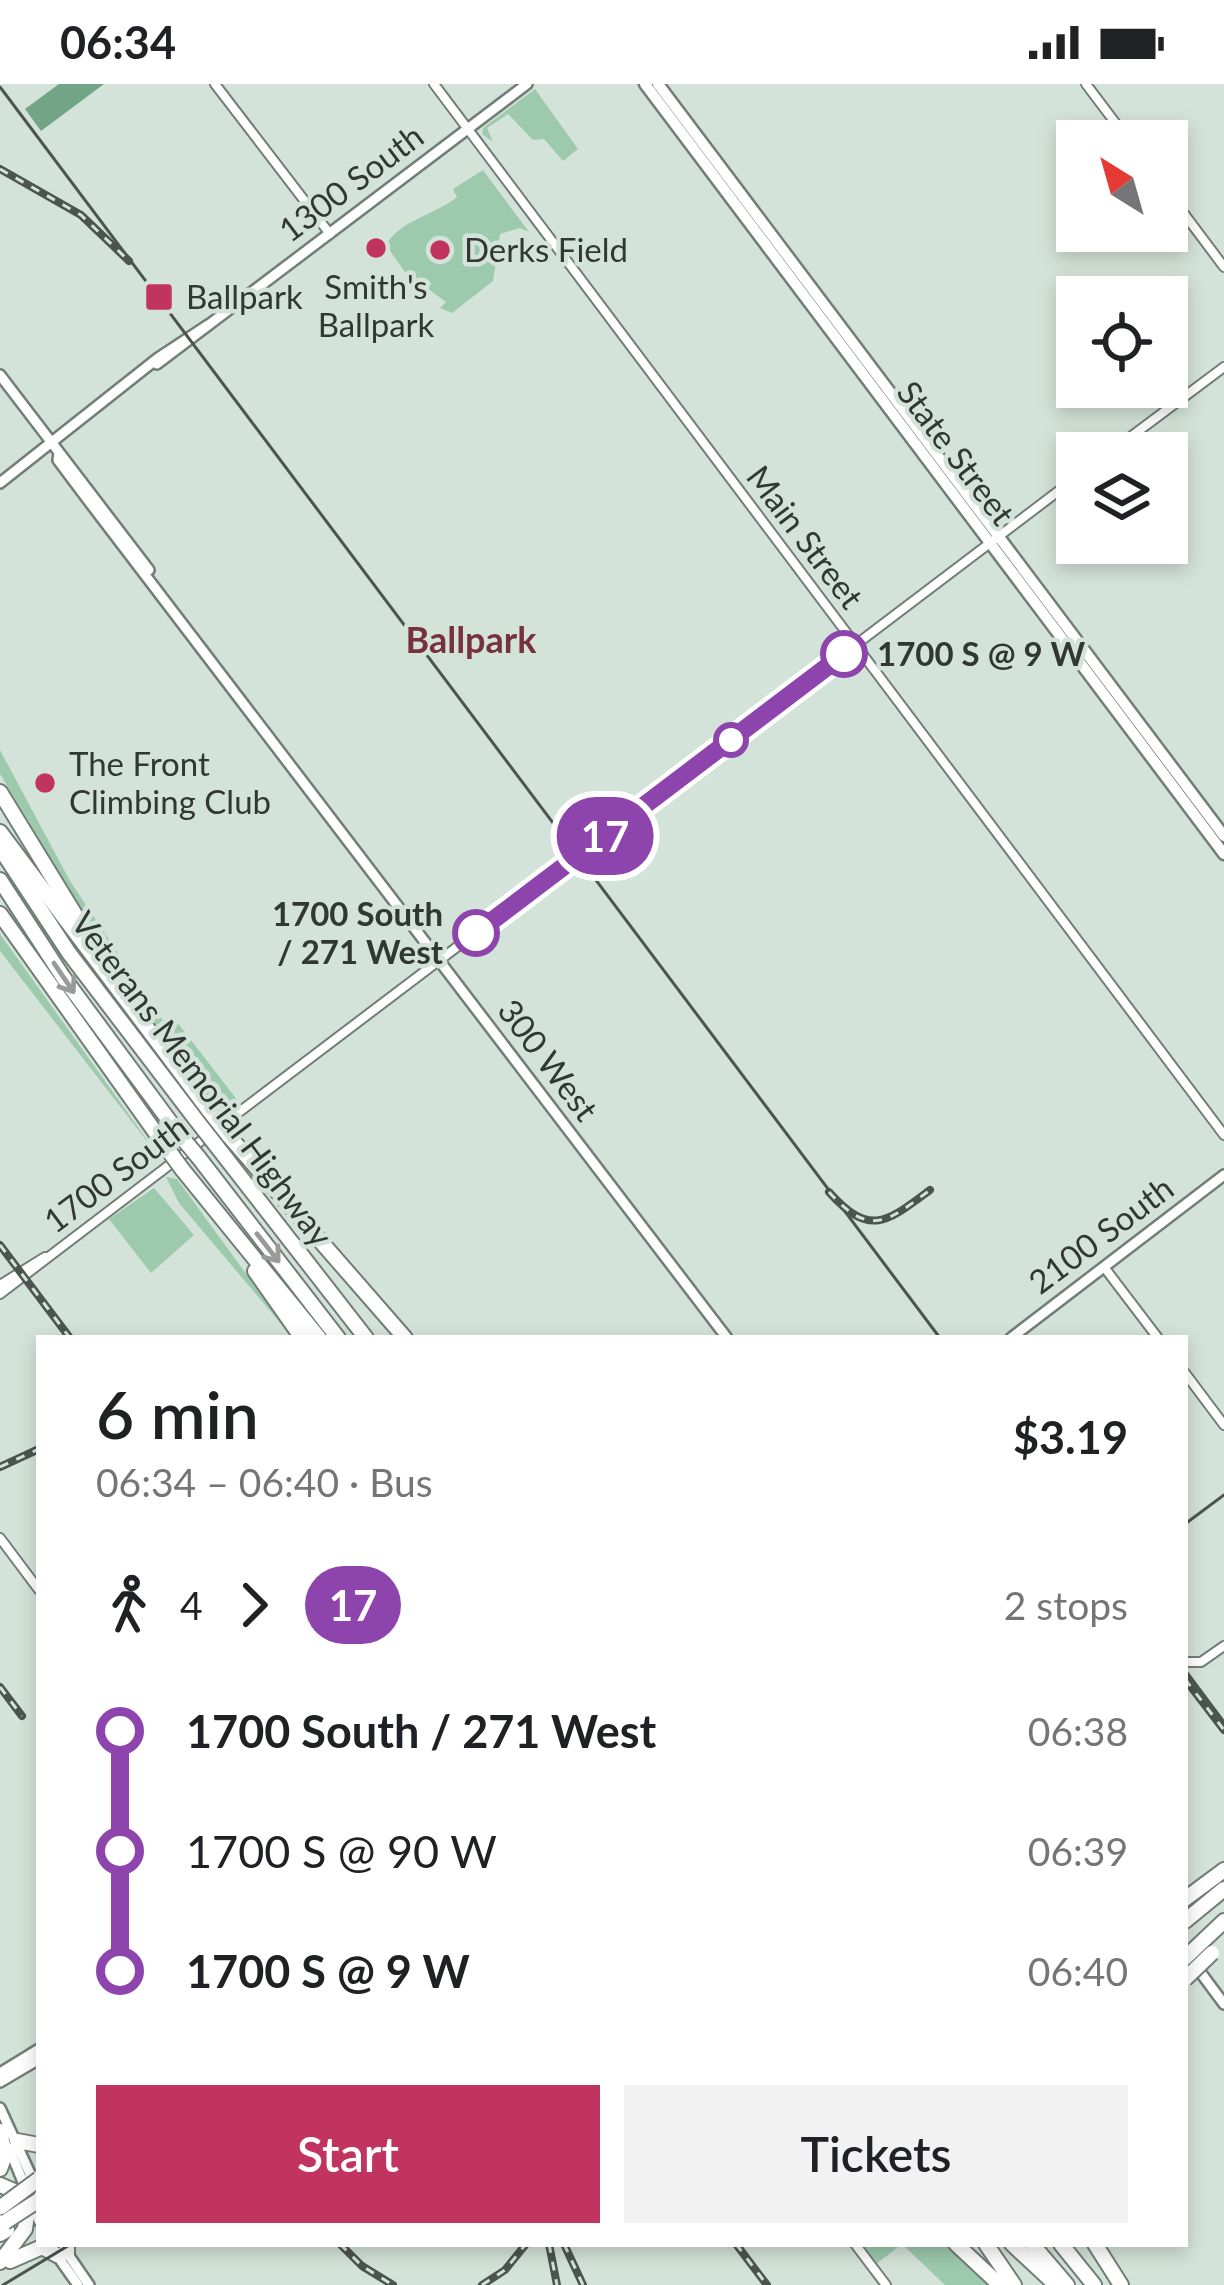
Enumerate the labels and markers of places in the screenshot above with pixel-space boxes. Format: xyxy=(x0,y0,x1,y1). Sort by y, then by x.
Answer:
place label: Derks Field xyxy=(464,229,628,269)
marker: Smith's Ballpark xyxy=(363,235,389,261)
marker: Derks Field xyxy=(427,237,453,263)
place label: Smith's Ballpark xyxy=(318,266,435,344)
place label: Ballpark xyxy=(186,276,303,316)
marker: Ballpark xyxy=(143,281,175,313)
marker: 1700 S @ 9 W xyxy=(822,632,866,676)
place label: 1700 S @ 9 W xyxy=(877,633,1085,673)
unlabelled marker xyxy=(715,724,747,756)
place label: The Front Climbing Club xyxy=(69,743,271,821)
marker: The Front Climbing Club xyxy=(32,770,58,796)
place label: 1700 South / 271 West xyxy=(272,893,444,971)
marker: 1700 South / 271 West xyxy=(454,911,498,955)

